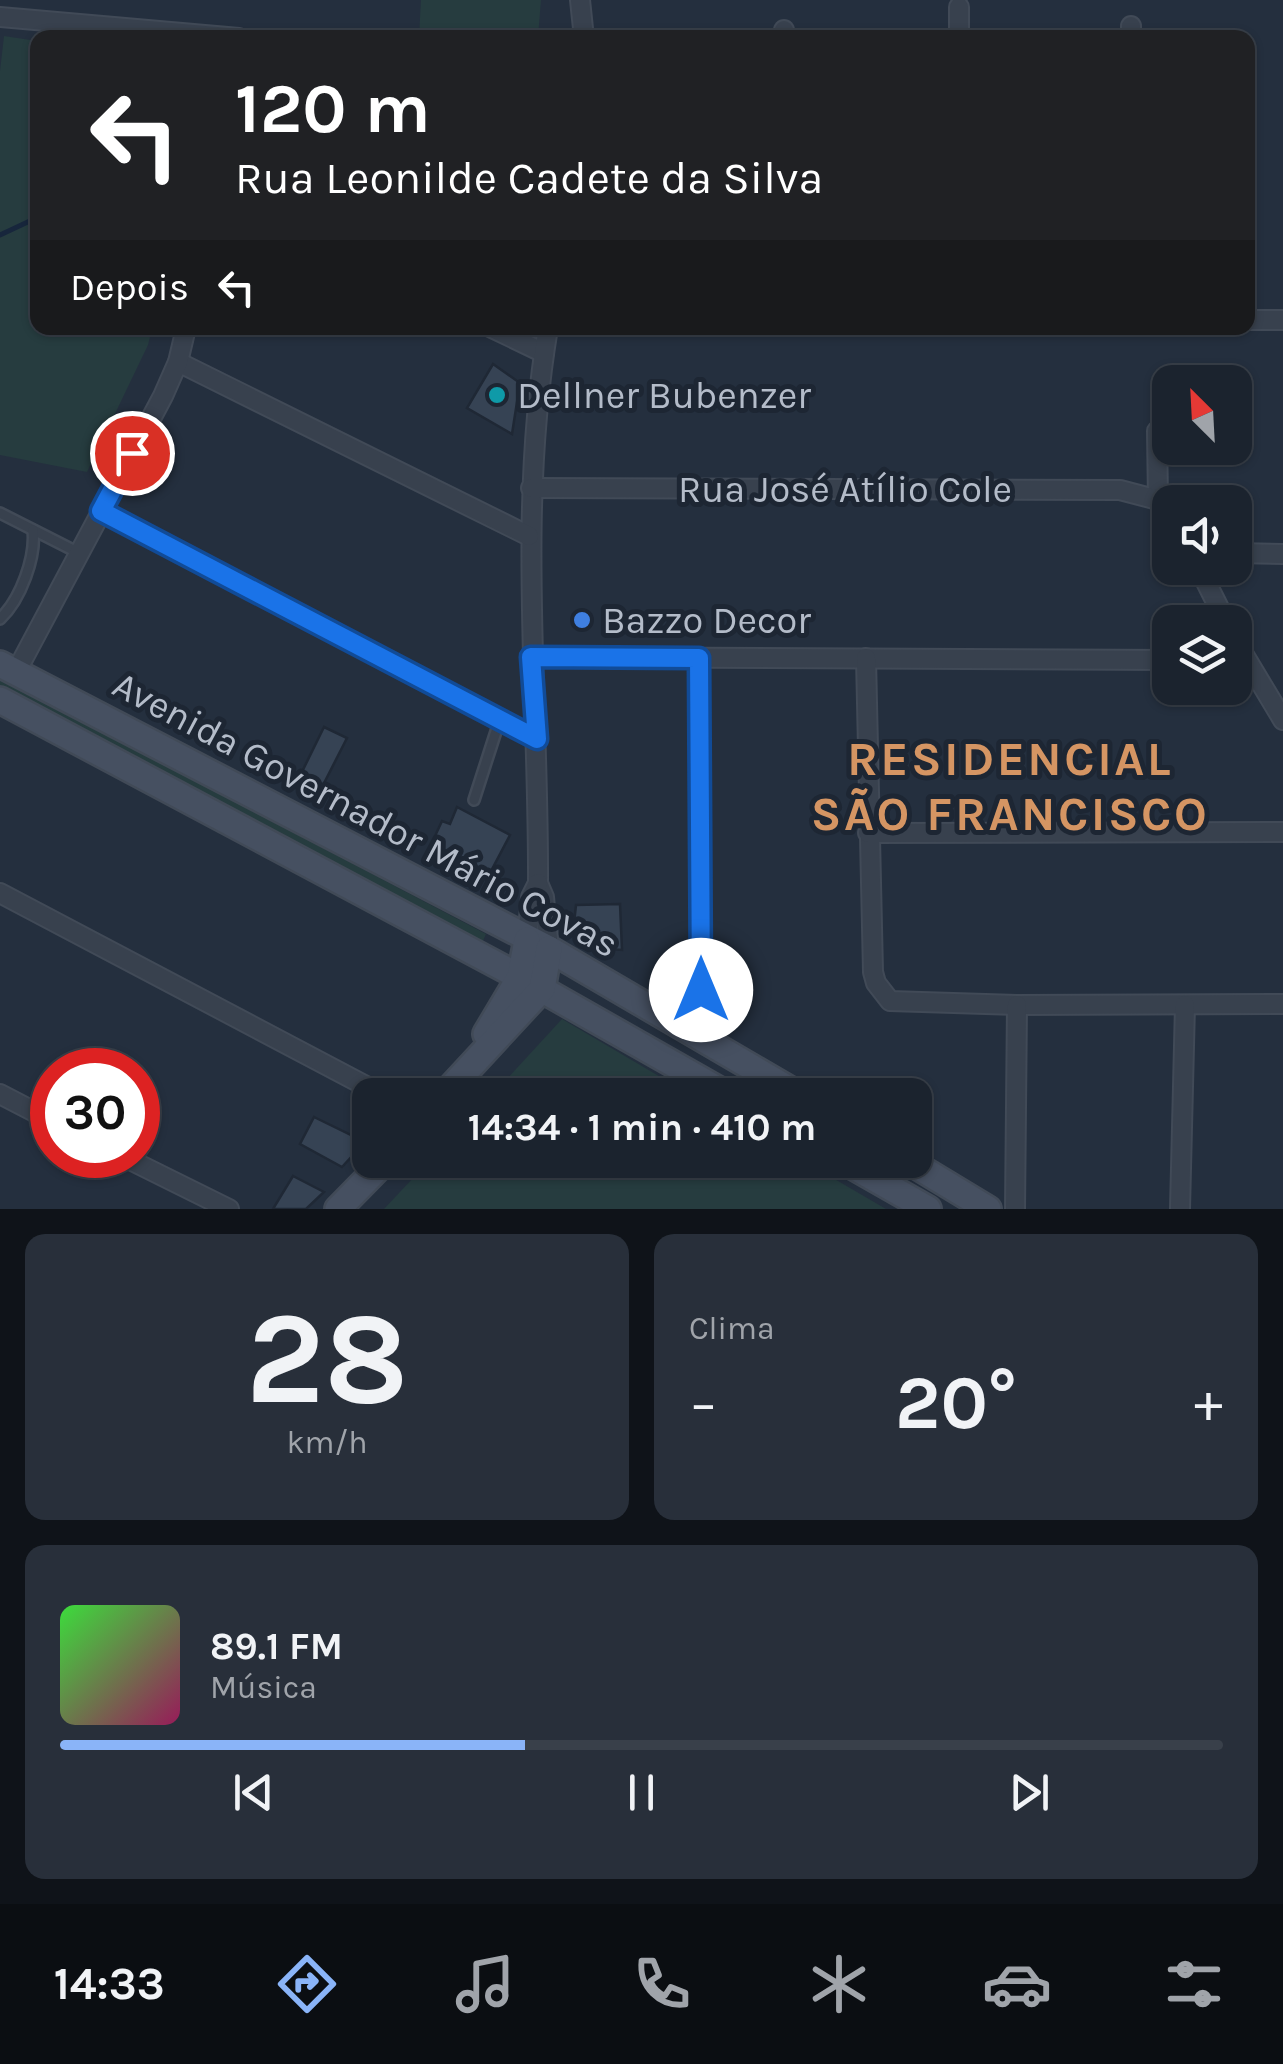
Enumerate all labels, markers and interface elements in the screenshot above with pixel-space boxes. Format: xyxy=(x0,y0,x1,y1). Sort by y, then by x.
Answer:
text: 120 m xyxy=(235,68,431,150)
icon: left xyxy=(70,70,200,200)
text: Rua Leonilde Cadete da Silva xyxy=(235,152,823,204)
icon: left xyxy=(209,260,264,315)
text: Depois xyxy=(70,265,189,310)
north arrow xyxy=(1152,365,1252,465)
map controls xyxy=(1152,365,1252,705)
place label: Dellner Bubenzer xyxy=(517,373,811,418)
marker: Dellner Bubenzer xyxy=(486,384,508,406)
pin xyxy=(90,411,175,496)
icon: arrive xyxy=(105,426,160,481)
street label: Rua José Atílio Cole xyxy=(678,467,1012,512)
button: sound xyxy=(1152,485,1252,585)
place label: Bazzo Decor xyxy=(602,598,811,643)
button: layers xyxy=(1152,605,1252,705)
marker: Bazzo Decor xyxy=(571,609,593,631)
street label: Avenida Governador Mário Covas xyxy=(105,662,626,967)
district label: RESIDENCIAL SÃO FRANCISCO xyxy=(811,731,1209,842)
position arrow xyxy=(649,938,753,1042)
speed limit sign: 30 xyxy=(30,1048,160,1178)
text: 14:34 · 1 min · 410 m xyxy=(468,1105,816,1150)
text: 28 xyxy=(246,1283,408,1435)
text: Clima xyxy=(689,1310,775,1347)
text: 20° xyxy=(895,1359,1017,1447)
text: − xyxy=(689,1371,718,1435)
text: + xyxy=(1194,1371,1223,1435)
text: km/h xyxy=(286,1424,368,1461)
text: 89.1 FM xyxy=(210,1624,343,1669)
text: Música xyxy=(210,1669,317,1706)
icon: previous xyxy=(226,1765,281,1820)
icon: pause xyxy=(614,1765,669,1820)
icon: next xyxy=(1002,1765,1057,1820)
icon: directions xyxy=(272,1949,342,2019)
icon: music xyxy=(450,1949,520,2019)
icon: phone xyxy=(627,1949,697,2019)
icon: climate xyxy=(804,1949,874,2019)
icon: car xyxy=(982,1949,1052,2019)
icon: filters xyxy=(1159,1949,1229,2019)
text: 14:33 xyxy=(54,1958,165,2010)

